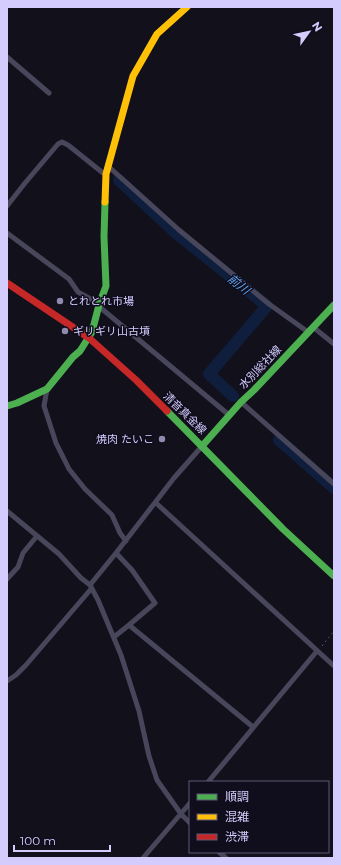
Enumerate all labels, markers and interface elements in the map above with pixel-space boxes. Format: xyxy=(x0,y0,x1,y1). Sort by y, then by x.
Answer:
north arrow xyxy=(289,12,329,52)
text: N xyxy=(309,19,326,34)
water label: 前川 xyxy=(225,271,255,299)
place label: とれとれ市場 xyxy=(68,294,134,308)
marker: とれとれ市場 xyxy=(55,296,65,306)
place label: ギリギリ山古墳 xyxy=(73,324,150,338)
marker: ギリギリ山古墳 xyxy=(60,326,70,336)
street label: 水別総社線 xyxy=(236,342,284,392)
street label: 清音真金線 xyxy=(160,389,210,437)
place label: 焼肉 たいこ xyxy=(96,432,154,446)
marker: 焼肉 たいこ xyxy=(157,434,167,444)
legend xyxy=(189,781,329,853)
text: 順調 xyxy=(225,789,249,804)
text: 混雑 xyxy=(225,809,249,824)
scale bar xyxy=(14,827,110,853)
text: 渋滞 xyxy=(225,829,249,844)
text: 100 m xyxy=(20,833,56,848)

